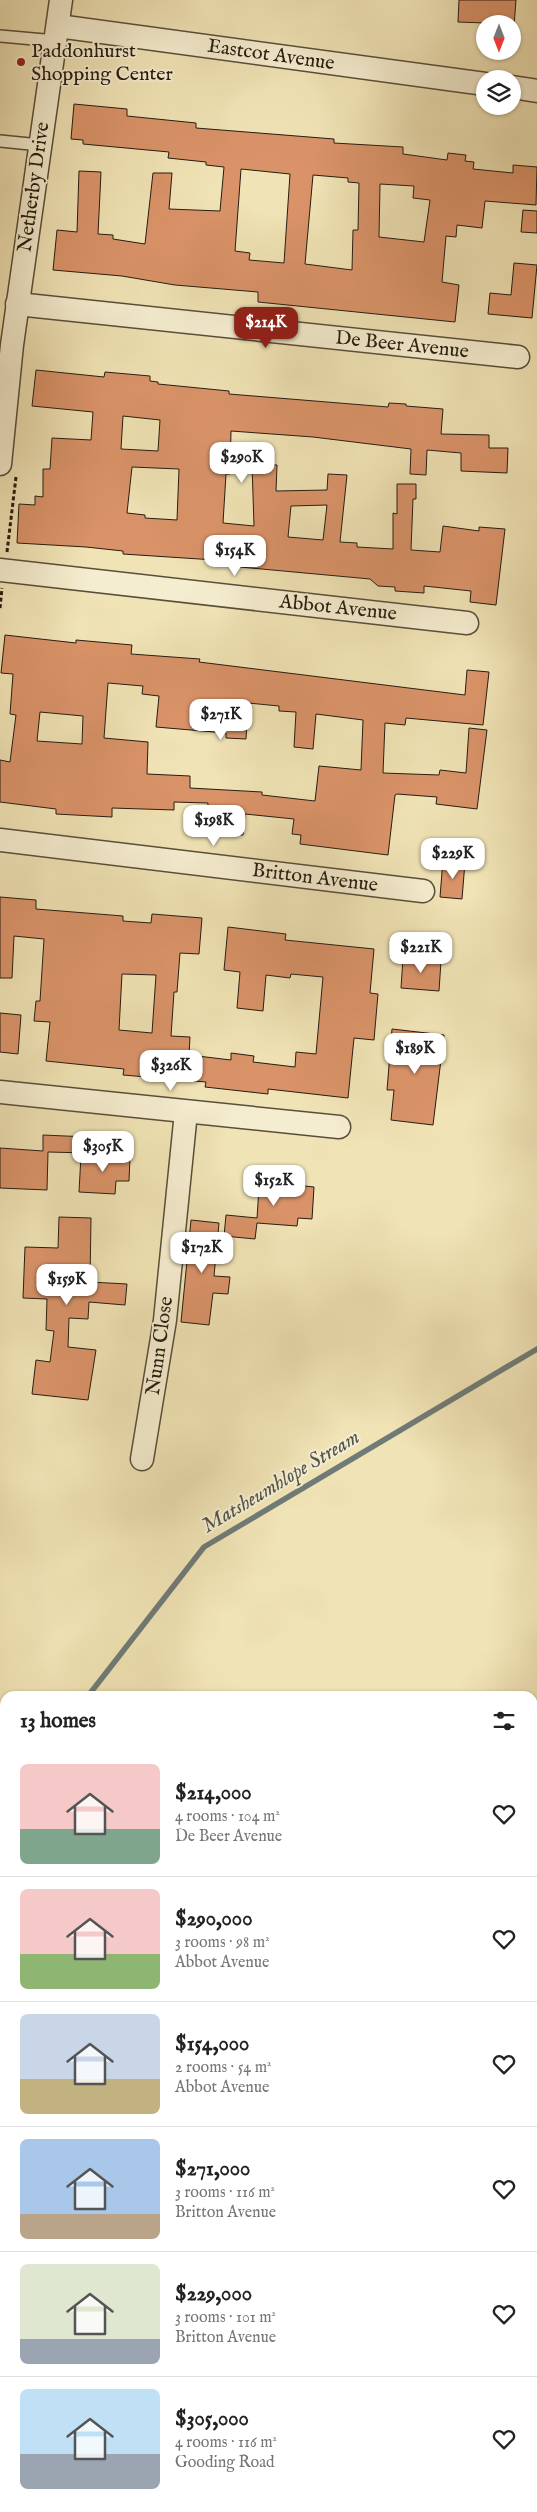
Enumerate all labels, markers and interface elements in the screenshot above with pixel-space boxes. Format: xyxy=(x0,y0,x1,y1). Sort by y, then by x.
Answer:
north arrow xyxy=(476,15,521,60)
map controls xyxy=(476,15,521,115)
street label: Eastcot Avenue xyxy=(206,34,336,76)
place label: Paddonhurst Shopping Center xyxy=(31,39,174,87)
marker: Paddonhurst Shopping Center xyxy=(15,56,27,68)
button: layers xyxy=(476,70,521,115)
street label: Netherby Drive xyxy=(12,120,56,254)
pin: $214K xyxy=(231,306,301,349)
text: $214K xyxy=(245,313,287,333)
street label: De Beer Avenue xyxy=(334,326,470,364)
pin: $290K xyxy=(207,442,277,484)
text: $290K xyxy=(221,448,263,468)
pin: $154K xyxy=(200,534,270,577)
text: $154K xyxy=(215,541,255,561)
street label: Abbot Avenue xyxy=(277,589,398,627)
pin: $271K xyxy=(186,698,256,741)
text: $271K xyxy=(200,705,242,725)
pin: $198K xyxy=(179,804,249,847)
text: $198K xyxy=(194,811,234,831)
pin: $229K xyxy=(418,838,488,880)
text: $229K xyxy=(432,844,474,864)
street label: Britton Avenue xyxy=(251,858,379,898)
pin: $221K xyxy=(386,932,456,974)
text: $221K xyxy=(400,938,442,958)
pin: $189K xyxy=(380,1032,450,1075)
text: $189K xyxy=(395,1039,435,1059)
pin: $326K xyxy=(136,1050,206,1092)
text: $326K xyxy=(151,1056,191,1076)
pin: $305K xyxy=(68,1130,138,1173)
text: $305K xyxy=(83,1137,123,1157)
pin: $152K xyxy=(239,1164,309,1207)
text: $152K xyxy=(254,1171,294,1191)
pin: $172K xyxy=(167,1232,237,1274)
text: $172K xyxy=(181,1238,223,1258)
pin: $159K xyxy=(32,1264,102,1306)
text: $159K xyxy=(47,1270,87,1290)
street label: Nunn Close xyxy=(141,1295,179,1397)
water label: Matsheumhlope Stream xyxy=(197,1424,365,1540)
icon: filters xyxy=(490,1707,518,1735)
text: 13 homes xyxy=(20,1708,96,1735)
text: $214,000 xyxy=(175,1780,252,1807)
icon: home xyxy=(60,1784,120,1844)
icon: heart xyxy=(490,1800,518,1828)
text: 4 rooms · 104 m² xyxy=(175,1807,280,1827)
text: De Beer Avenue xyxy=(175,1827,282,1847)
text: $290,000 xyxy=(175,1906,253,1933)
icon: home xyxy=(60,1909,120,1969)
icon: heart xyxy=(490,1925,518,1953)
text: 3 rooms · 98 m² xyxy=(175,1933,270,1953)
text: Abbot Avenue xyxy=(175,1953,269,1973)
text: $154,000 xyxy=(175,2031,249,2058)
icon: home xyxy=(60,2034,120,2094)
icon: heart xyxy=(490,2050,518,2078)
text: 2 rooms · 54 m² xyxy=(175,2058,272,2078)
text: Abbot Avenue xyxy=(175,2078,269,2098)
text: $271,000 xyxy=(175,2156,250,2183)
icon: home xyxy=(60,2159,120,2219)
icon: heart xyxy=(490,2175,518,2203)
text: 3 rooms · 116 m² xyxy=(175,2183,275,2203)
text: Britton Avenue xyxy=(175,2203,276,2223)
text: $229,000 xyxy=(175,2281,252,2308)
icon: home xyxy=(60,2284,120,2344)
icon: heart xyxy=(490,2300,518,2328)
text: 3 rooms · 101 m² xyxy=(175,2308,276,2328)
text: Britton Avenue xyxy=(175,2328,276,2348)
text: $305,000 xyxy=(175,2406,249,2433)
icon: home xyxy=(60,2409,120,2469)
icon: heart xyxy=(490,2425,518,2453)
text: 4 rooms · 116 m² xyxy=(175,2433,277,2453)
text: Gooding Road xyxy=(175,2453,275,2473)

